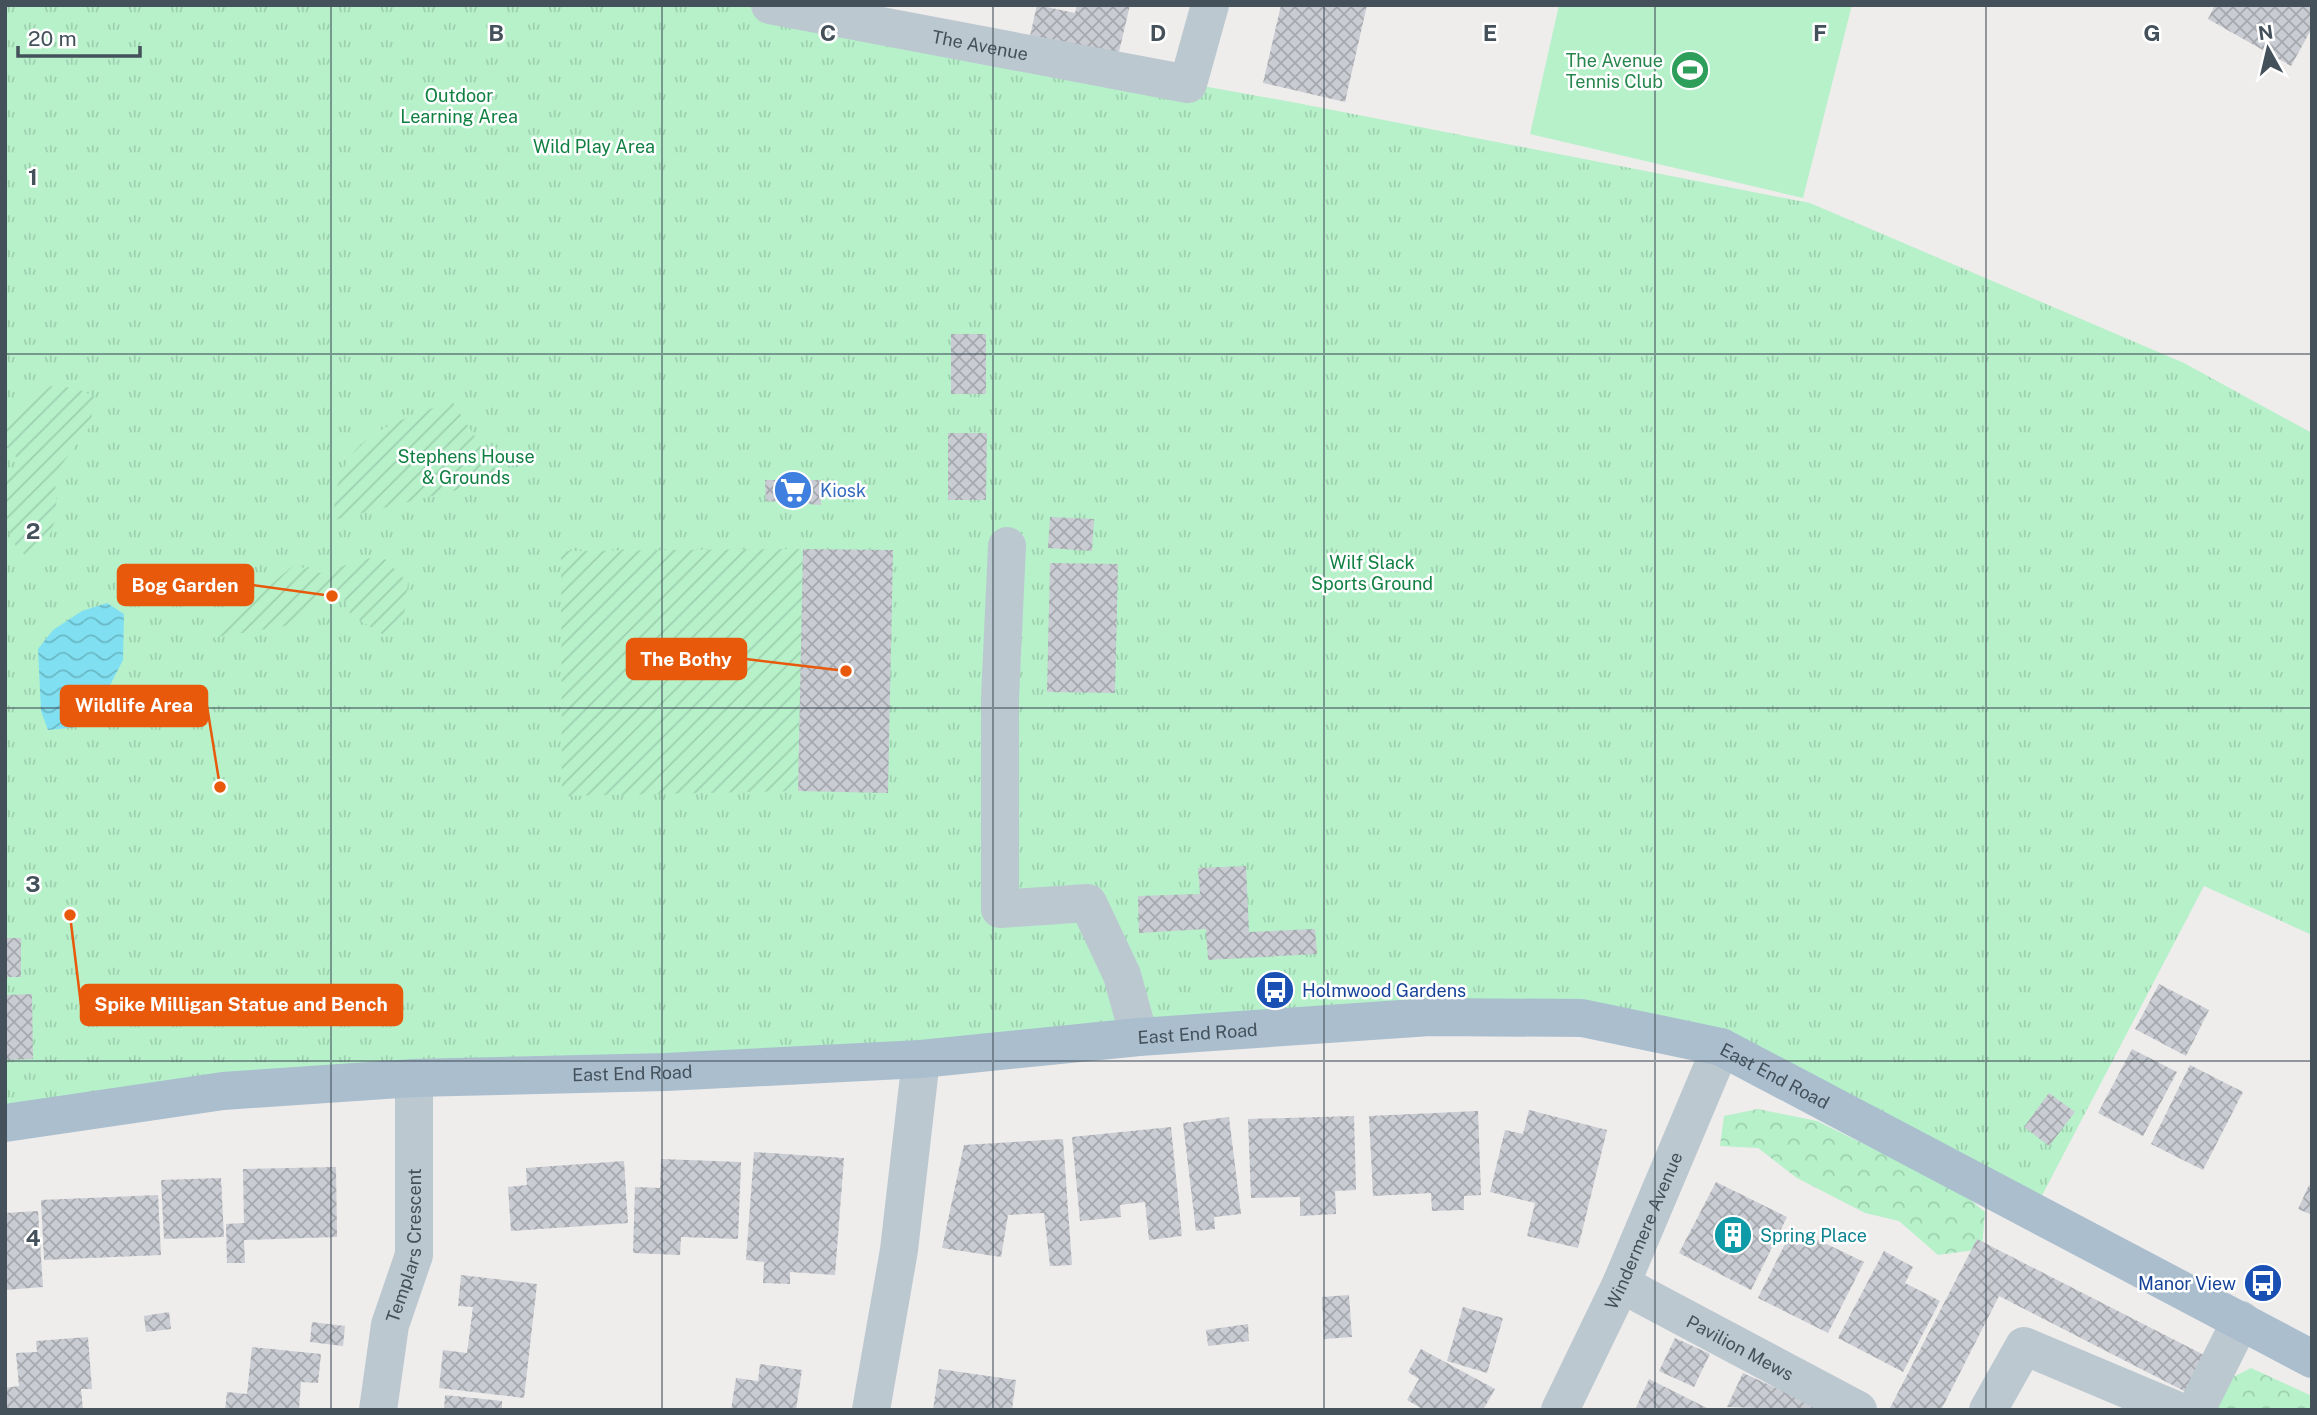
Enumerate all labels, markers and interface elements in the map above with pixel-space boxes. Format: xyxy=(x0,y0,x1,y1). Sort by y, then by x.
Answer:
scale bar xyxy=(18,14,140,58)
north arrow xyxy=(2233,14,2303,84)
text: B xyxy=(488,19,504,46)
text: C xyxy=(820,19,836,46)
text: D xyxy=(1150,19,1166,46)
text: E xyxy=(1483,19,1497,46)
text: F xyxy=(1813,19,1827,46)
text: G xyxy=(2143,19,2161,46)
text: N xyxy=(2257,20,2275,44)
street label: The Avenue xyxy=(930,25,1030,64)
text: 20 m xyxy=(28,26,77,51)
sports icon: The Avenue Tennis Club xyxy=(1669,49,1711,91)
place label: The Avenue Tennis Club xyxy=(1566,50,1663,92)
park label: Outdoor Learning Area xyxy=(400,85,518,127)
park label: Wild Play Area xyxy=(533,136,655,157)
text: 1 xyxy=(28,163,38,190)
park label: Stephens House & Grounds xyxy=(397,446,535,488)
supermarket icon: Kiosk xyxy=(772,469,814,511)
place label: Kiosk xyxy=(820,480,866,501)
text: 2 xyxy=(26,517,40,544)
park label: Wilf Slack Sports Ground xyxy=(1311,552,1433,594)
callout: Bog Garden xyxy=(118,565,253,605)
text: Bog Garden xyxy=(132,574,238,596)
callout: The Bothy xyxy=(627,639,746,679)
text: The Bothy xyxy=(640,648,732,670)
callout: Wildlife Area xyxy=(61,686,207,726)
text: Wildlife Area xyxy=(75,694,193,716)
text: 3 xyxy=(25,870,41,897)
bus stop icon: Holmwood Gardens xyxy=(1254,969,1296,1011)
place label: Holmwood Gardens xyxy=(1302,980,1466,1001)
callout: Spike Milligan Statue and Bench xyxy=(81,985,402,1025)
text: Spike Milligan Statue and Bench xyxy=(94,993,388,1015)
street label: East End Road xyxy=(1137,1018,1258,1048)
street label: East End Road xyxy=(1717,1038,1833,1113)
street label: East End Road xyxy=(572,1060,693,1085)
street label: Windermere Avenue xyxy=(1600,1149,1686,1312)
street label: Templars Crescent xyxy=(381,1168,425,1325)
building icon: Spring Place xyxy=(1712,1214,1754,1256)
text: 4 xyxy=(25,1224,41,1251)
place label: Spring Place xyxy=(1760,1225,1867,1246)
bus stop icon: Manor View xyxy=(2242,1262,2284,1304)
place label: Manor View xyxy=(2138,1273,2236,1294)
street label: Pavilion Mews xyxy=(1683,1310,1797,1384)

